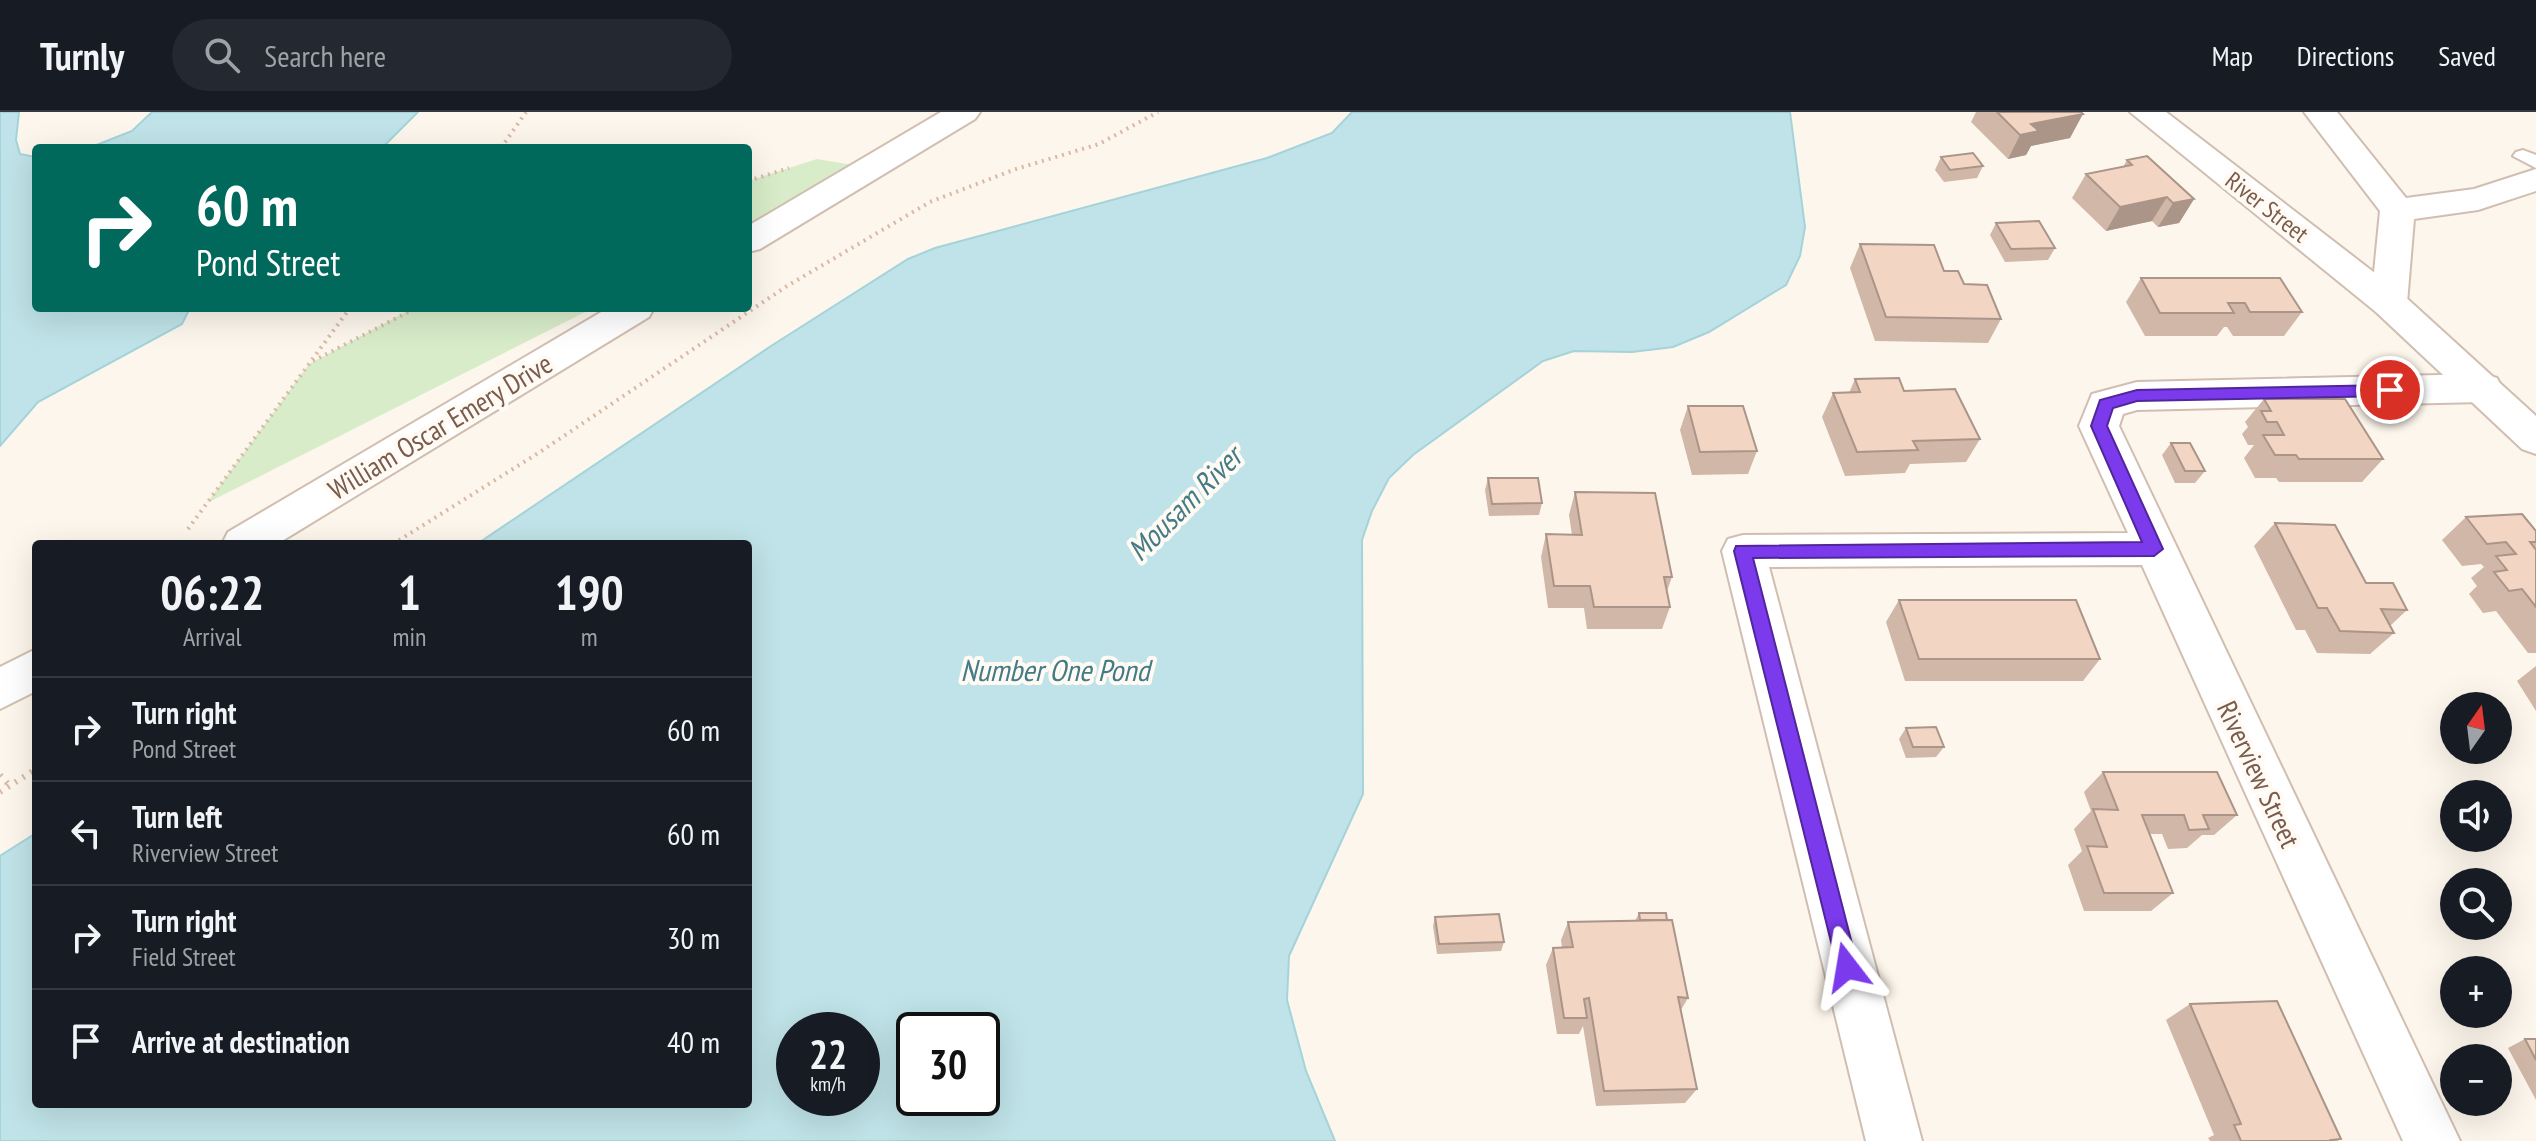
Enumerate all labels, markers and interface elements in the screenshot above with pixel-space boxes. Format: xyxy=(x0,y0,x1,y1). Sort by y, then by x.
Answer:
search box xyxy=(172,19,732,91)
text: Turnly xyxy=(40,31,124,80)
icon: search xyxy=(200,33,244,77)
text: Search here xyxy=(264,36,386,75)
text: Map xyxy=(2212,37,2253,74)
text: Directions xyxy=(2297,37,2394,74)
text: Saved xyxy=(2438,37,2496,74)
street label: River Street xyxy=(2219,165,2315,249)
text: 60 m xyxy=(196,169,298,241)
icon: right xyxy=(64,176,168,280)
text: Pond Street xyxy=(196,239,340,286)
street label: William Oscar Emery Drive xyxy=(321,344,559,508)
pin xyxy=(2356,356,2424,424)
icon: arrive xyxy=(2368,368,2412,412)
water label: Mousam River xyxy=(1118,435,1252,569)
text: 06:22 xyxy=(160,561,264,623)
text: 1 xyxy=(398,561,421,623)
text: 190 xyxy=(555,561,624,623)
text: Arrival xyxy=(183,620,242,653)
text: min xyxy=(392,620,426,653)
text: m xyxy=(581,620,598,653)
water label: Number One Pond xyxy=(961,650,1153,689)
north arrow xyxy=(2440,692,2512,764)
map controls xyxy=(2440,692,2512,1116)
text: Turn right xyxy=(132,693,236,732)
street label: Riverview Street xyxy=(2209,695,2309,854)
icon: right xyxy=(64,707,108,751)
text: 60 m xyxy=(667,710,720,749)
text: Pond Street xyxy=(132,732,236,765)
button: sound xyxy=(2440,780,2512,852)
text: Turn left xyxy=(132,797,222,836)
icon: left xyxy=(64,811,108,855)
text: 60 m xyxy=(667,814,720,853)
text: Riverview Street xyxy=(132,836,279,869)
button: search xyxy=(2440,868,2512,940)
text: Turn right xyxy=(132,901,236,940)
icon: right xyxy=(64,915,108,959)
text: 30 m xyxy=(667,918,720,957)
position arrow xyxy=(1805,925,1889,1009)
text: Field Street xyxy=(132,940,236,973)
button: + xyxy=(2440,956,2512,1028)
speed limit sign: 30 xyxy=(896,1012,1000,1116)
icon: arrive xyxy=(64,1019,108,1063)
text: Arrive at destination xyxy=(132,1022,350,1061)
text: 40 m xyxy=(667,1022,720,1061)
text: 22 xyxy=(809,1028,847,1080)
button: − xyxy=(2440,1044,2512,1116)
text: km/h xyxy=(810,1071,846,1097)

